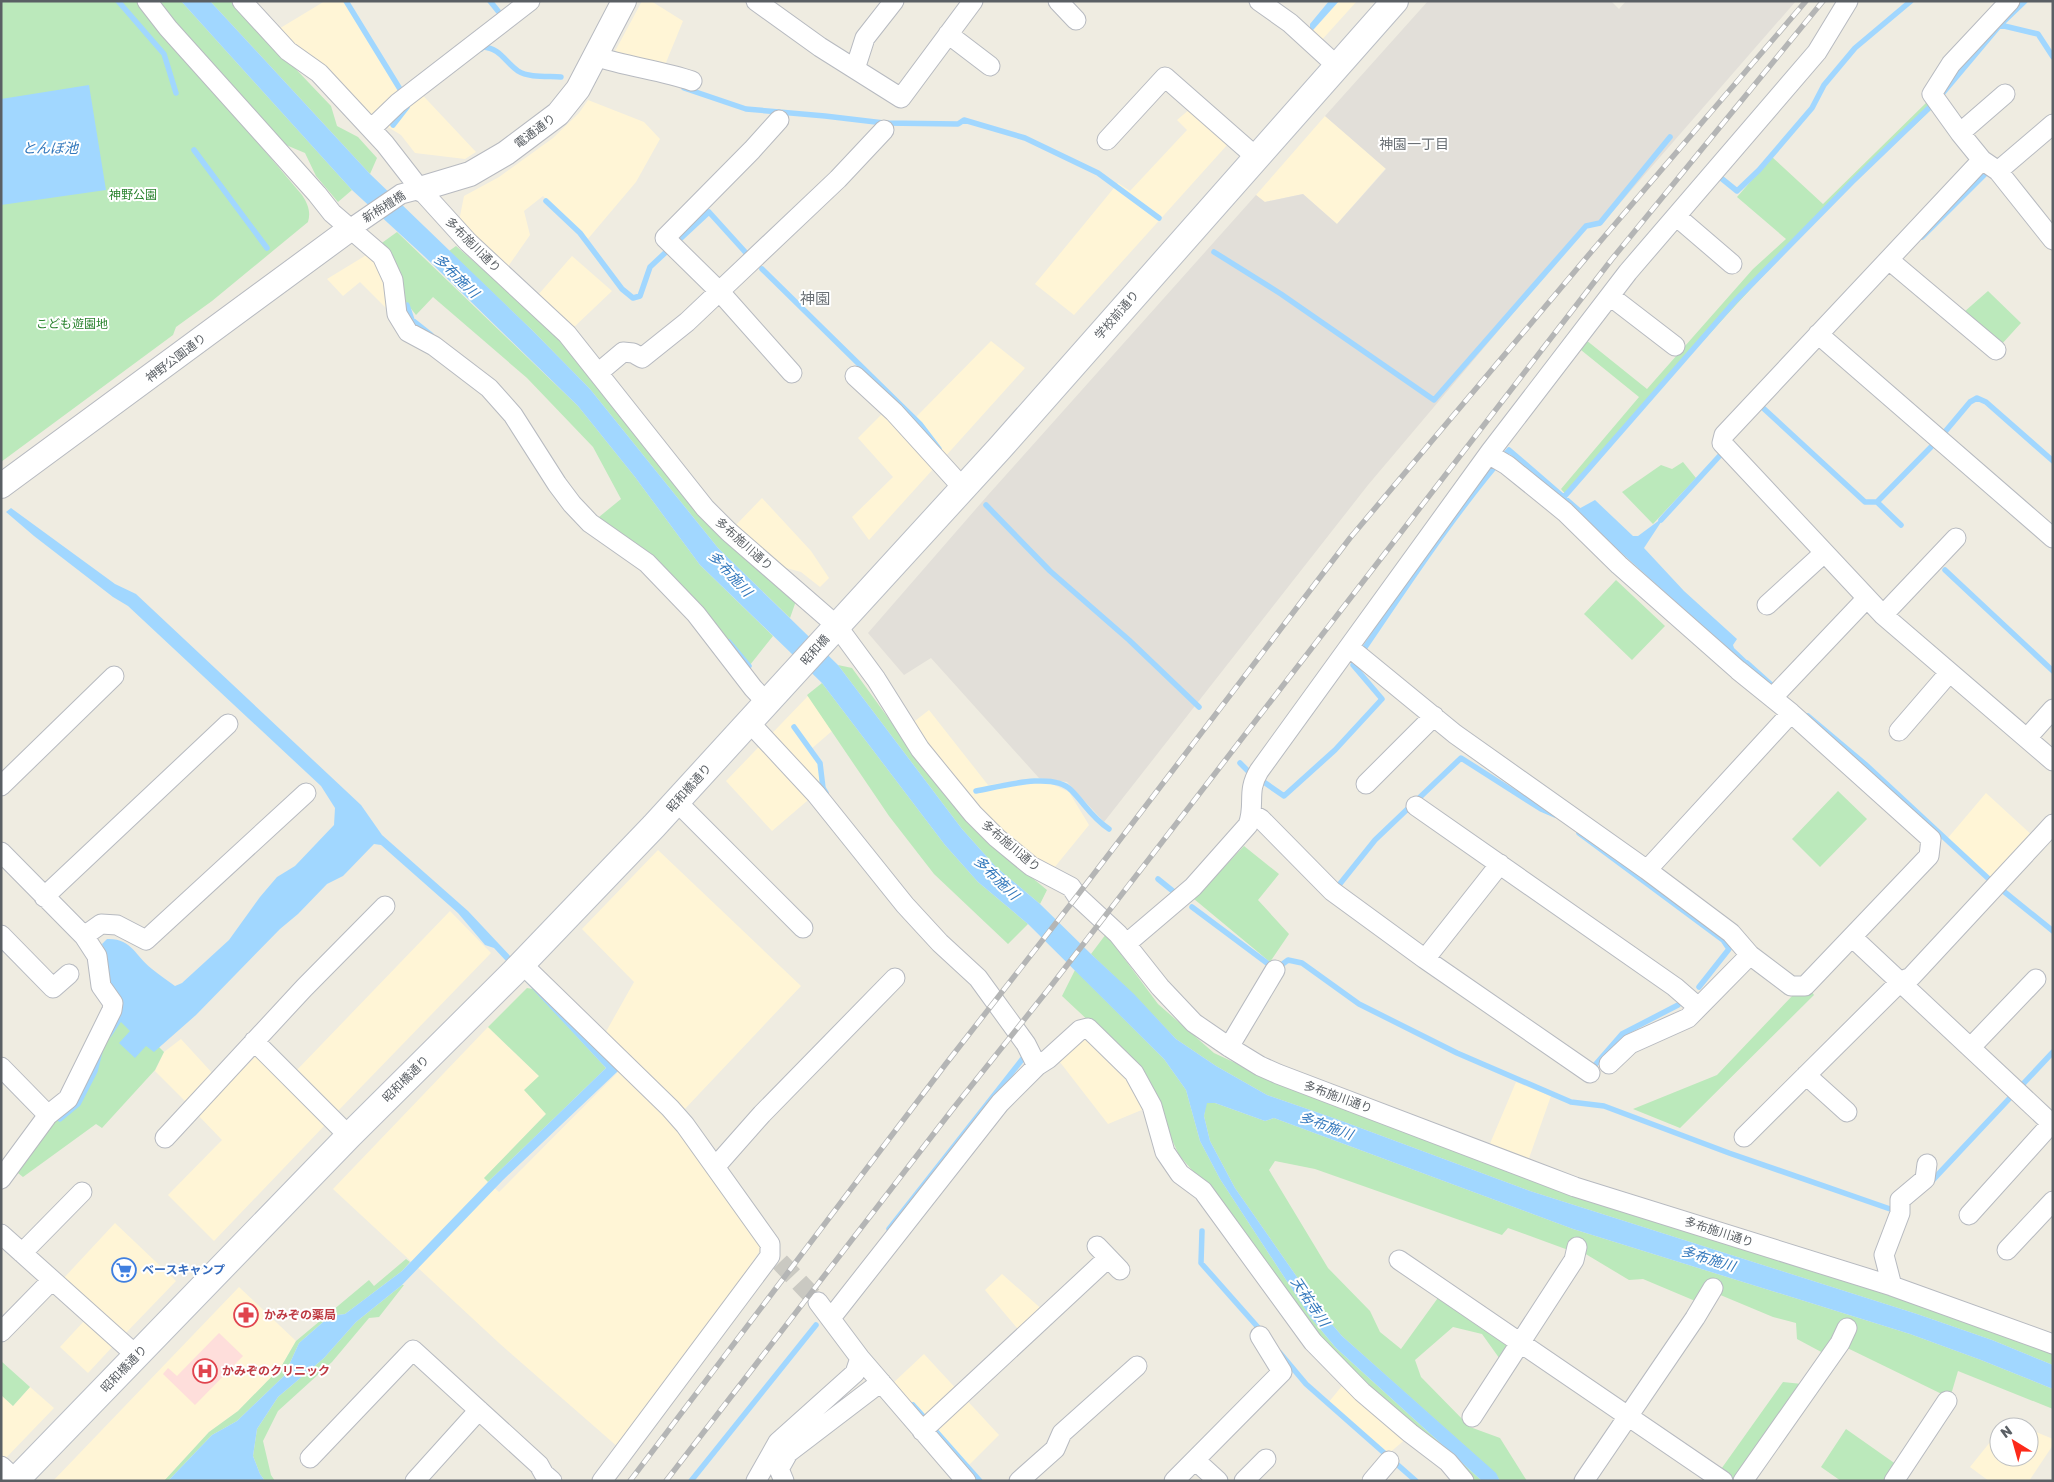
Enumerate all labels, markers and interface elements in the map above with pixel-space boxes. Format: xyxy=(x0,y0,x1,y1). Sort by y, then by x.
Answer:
street label: 電通通り xyxy=(512,111,558,151)
district label: 神園一丁目 xyxy=(1379,136,1449,153)
water label: とんぼ池 xyxy=(22,140,80,157)
park label: 神野公園 xyxy=(109,188,157,202)
street label: 新栴檀橋 xyxy=(360,188,408,226)
street label: 多布施川通り xyxy=(442,214,504,276)
water label: 多布施川 xyxy=(430,251,482,301)
street label: 学校前通り xyxy=(1092,288,1142,342)
district label: 神園 xyxy=(800,290,830,308)
park label: こども遊園地 xyxy=(36,317,108,331)
street label: 神野公園通り xyxy=(143,331,209,385)
street label: 多布施川通り xyxy=(713,515,775,573)
water label: 多布施川 xyxy=(705,548,757,602)
street label: 昭和橋 xyxy=(798,632,832,668)
street label: 昭和橋通り xyxy=(664,761,714,815)
street label: 多布施川通り xyxy=(979,817,1043,875)
water label: 多布施川 xyxy=(970,852,1023,905)
street label: 昭和橋通り xyxy=(380,1053,432,1105)
street label: 多布施川通り xyxy=(1302,1078,1374,1116)
water label: 多布施川 xyxy=(1297,1108,1357,1144)
street label: 多布施川通り xyxy=(1683,1214,1755,1250)
water label: 多布施川 xyxy=(1679,1243,1739,1276)
supermarket icon: ベースキャンプ xyxy=(111,1257,137,1283)
place label: ベースキャンプ xyxy=(142,1263,225,1277)
water label: 天祐寺川 xyxy=(1287,1274,1334,1332)
pharmacy icon: かみぞの薬局 xyxy=(233,1302,259,1328)
place label: かみぞの薬局 xyxy=(264,1308,336,1322)
street label: 昭和橋通り xyxy=(98,1343,150,1395)
hospital icon: かみぞのクリニック xyxy=(192,1358,218,1384)
place label: かみぞのクリニック xyxy=(222,1364,330,1378)
north arrow xyxy=(1989,1417,2039,1467)
text: N xyxy=(1997,1422,2016,1442)

